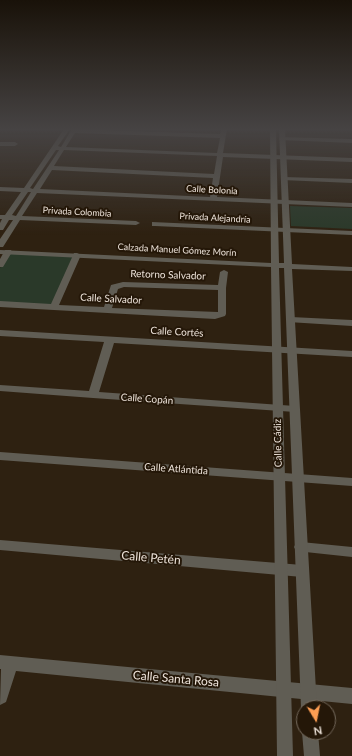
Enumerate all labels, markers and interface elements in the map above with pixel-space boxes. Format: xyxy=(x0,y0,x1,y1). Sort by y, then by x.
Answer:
street label: Calle Bolonia xyxy=(186,183,238,197)
street label: Privada Colombia xyxy=(42,205,112,219)
street label: Privada Alejandría xyxy=(179,211,251,225)
street label: Calzada Manuel Gómez Morín xyxy=(117,241,237,259)
street label: Retorno Salvador xyxy=(130,268,206,282)
street label: Calle Salvador xyxy=(80,291,142,307)
street label: Calle Cortés xyxy=(150,325,204,339)
street label: Calle Copán xyxy=(120,391,174,407)
street label: Calle Cádiz xyxy=(272,419,284,467)
street label: Calle Atlántida xyxy=(144,461,208,477)
street label: Calle Petén xyxy=(121,548,181,568)
street label: Calle Santa Rosa xyxy=(132,668,220,690)
north arrow xyxy=(296,700,336,740)
text: N xyxy=(313,724,323,738)

